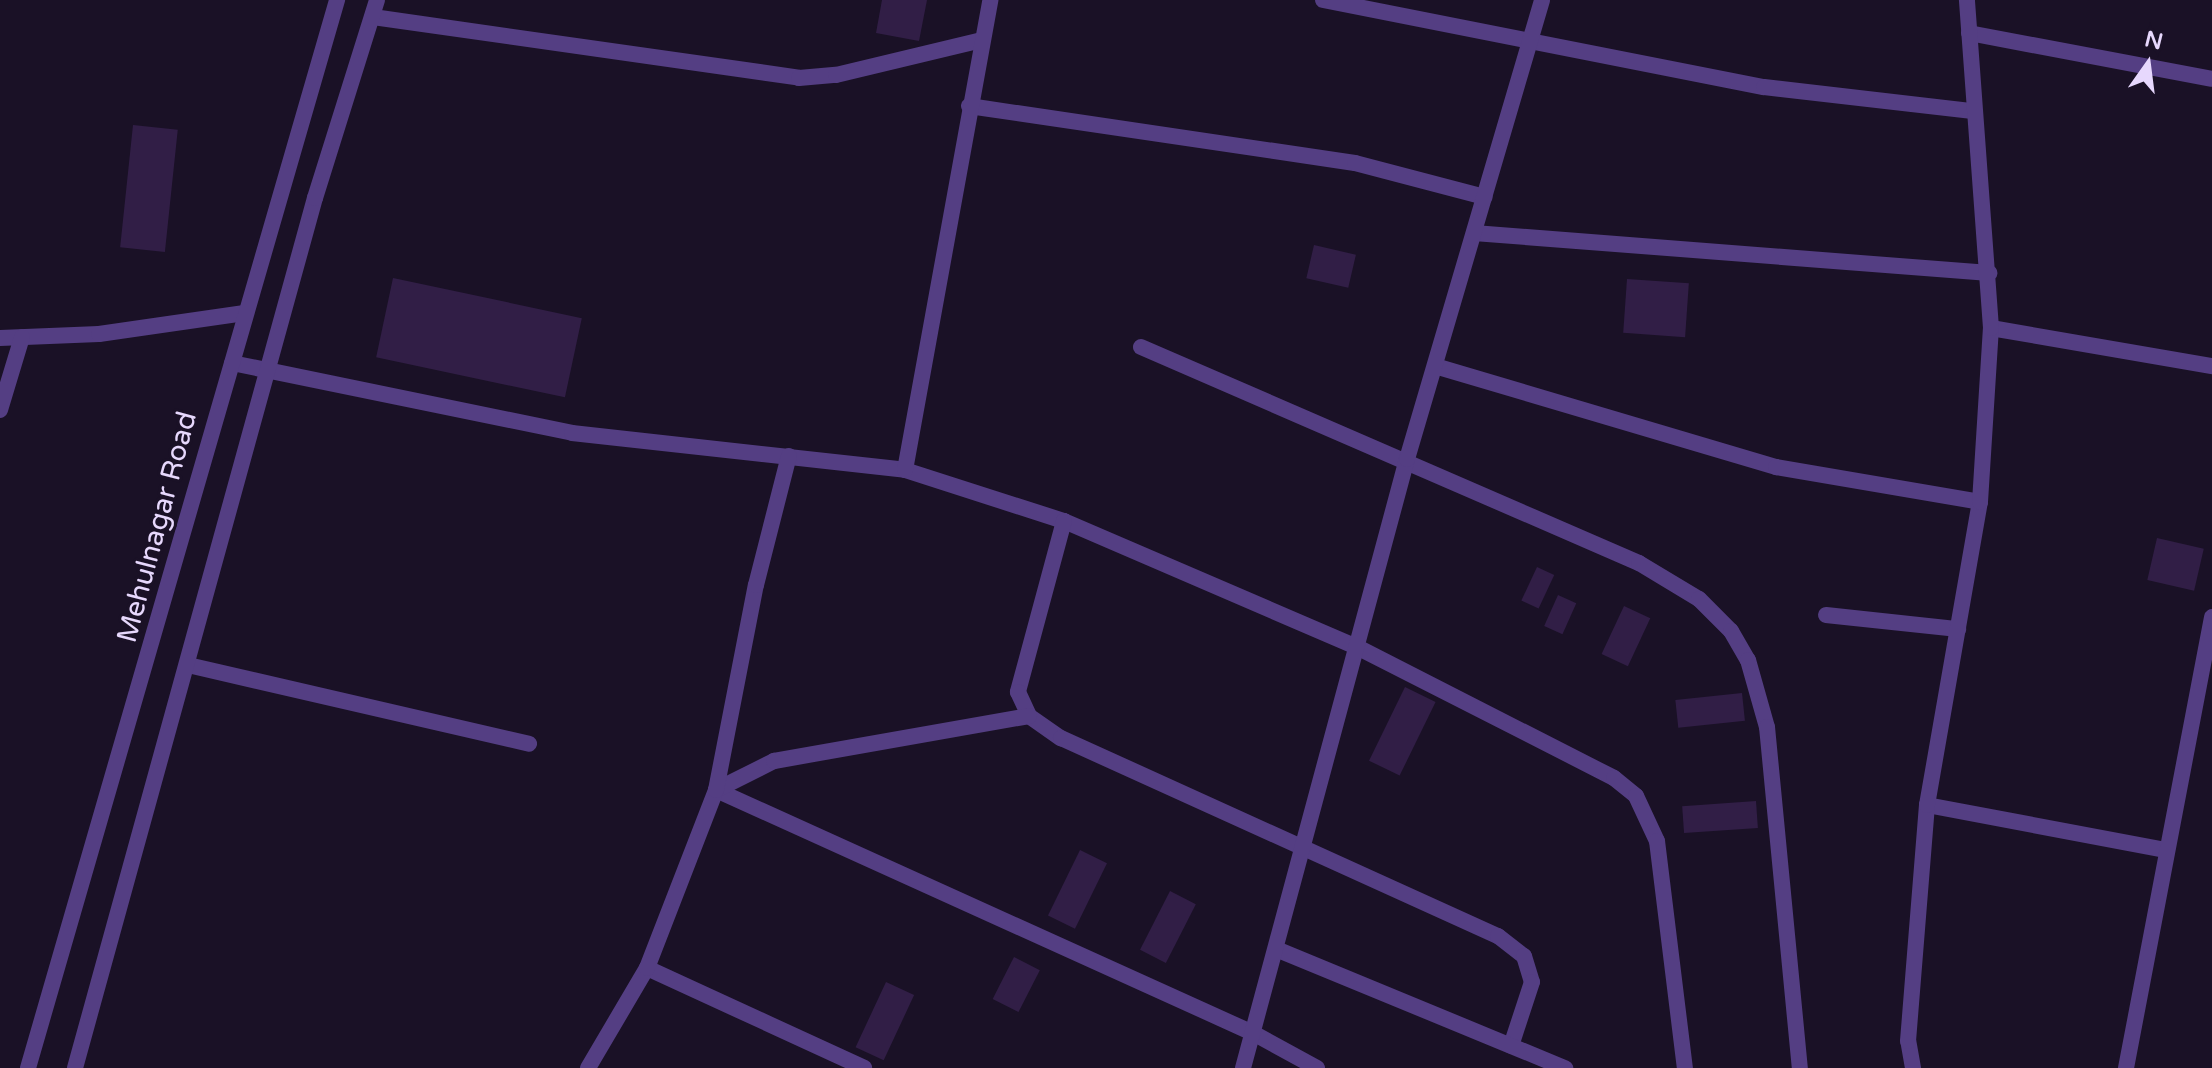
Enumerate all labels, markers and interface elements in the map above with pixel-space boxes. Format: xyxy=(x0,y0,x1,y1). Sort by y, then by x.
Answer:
north arrow xyxy=(2108,24,2188,104)
text: N xyxy=(2142,26,2166,55)
street label: Mehulnagar Road xyxy=(110,408,204,646)

